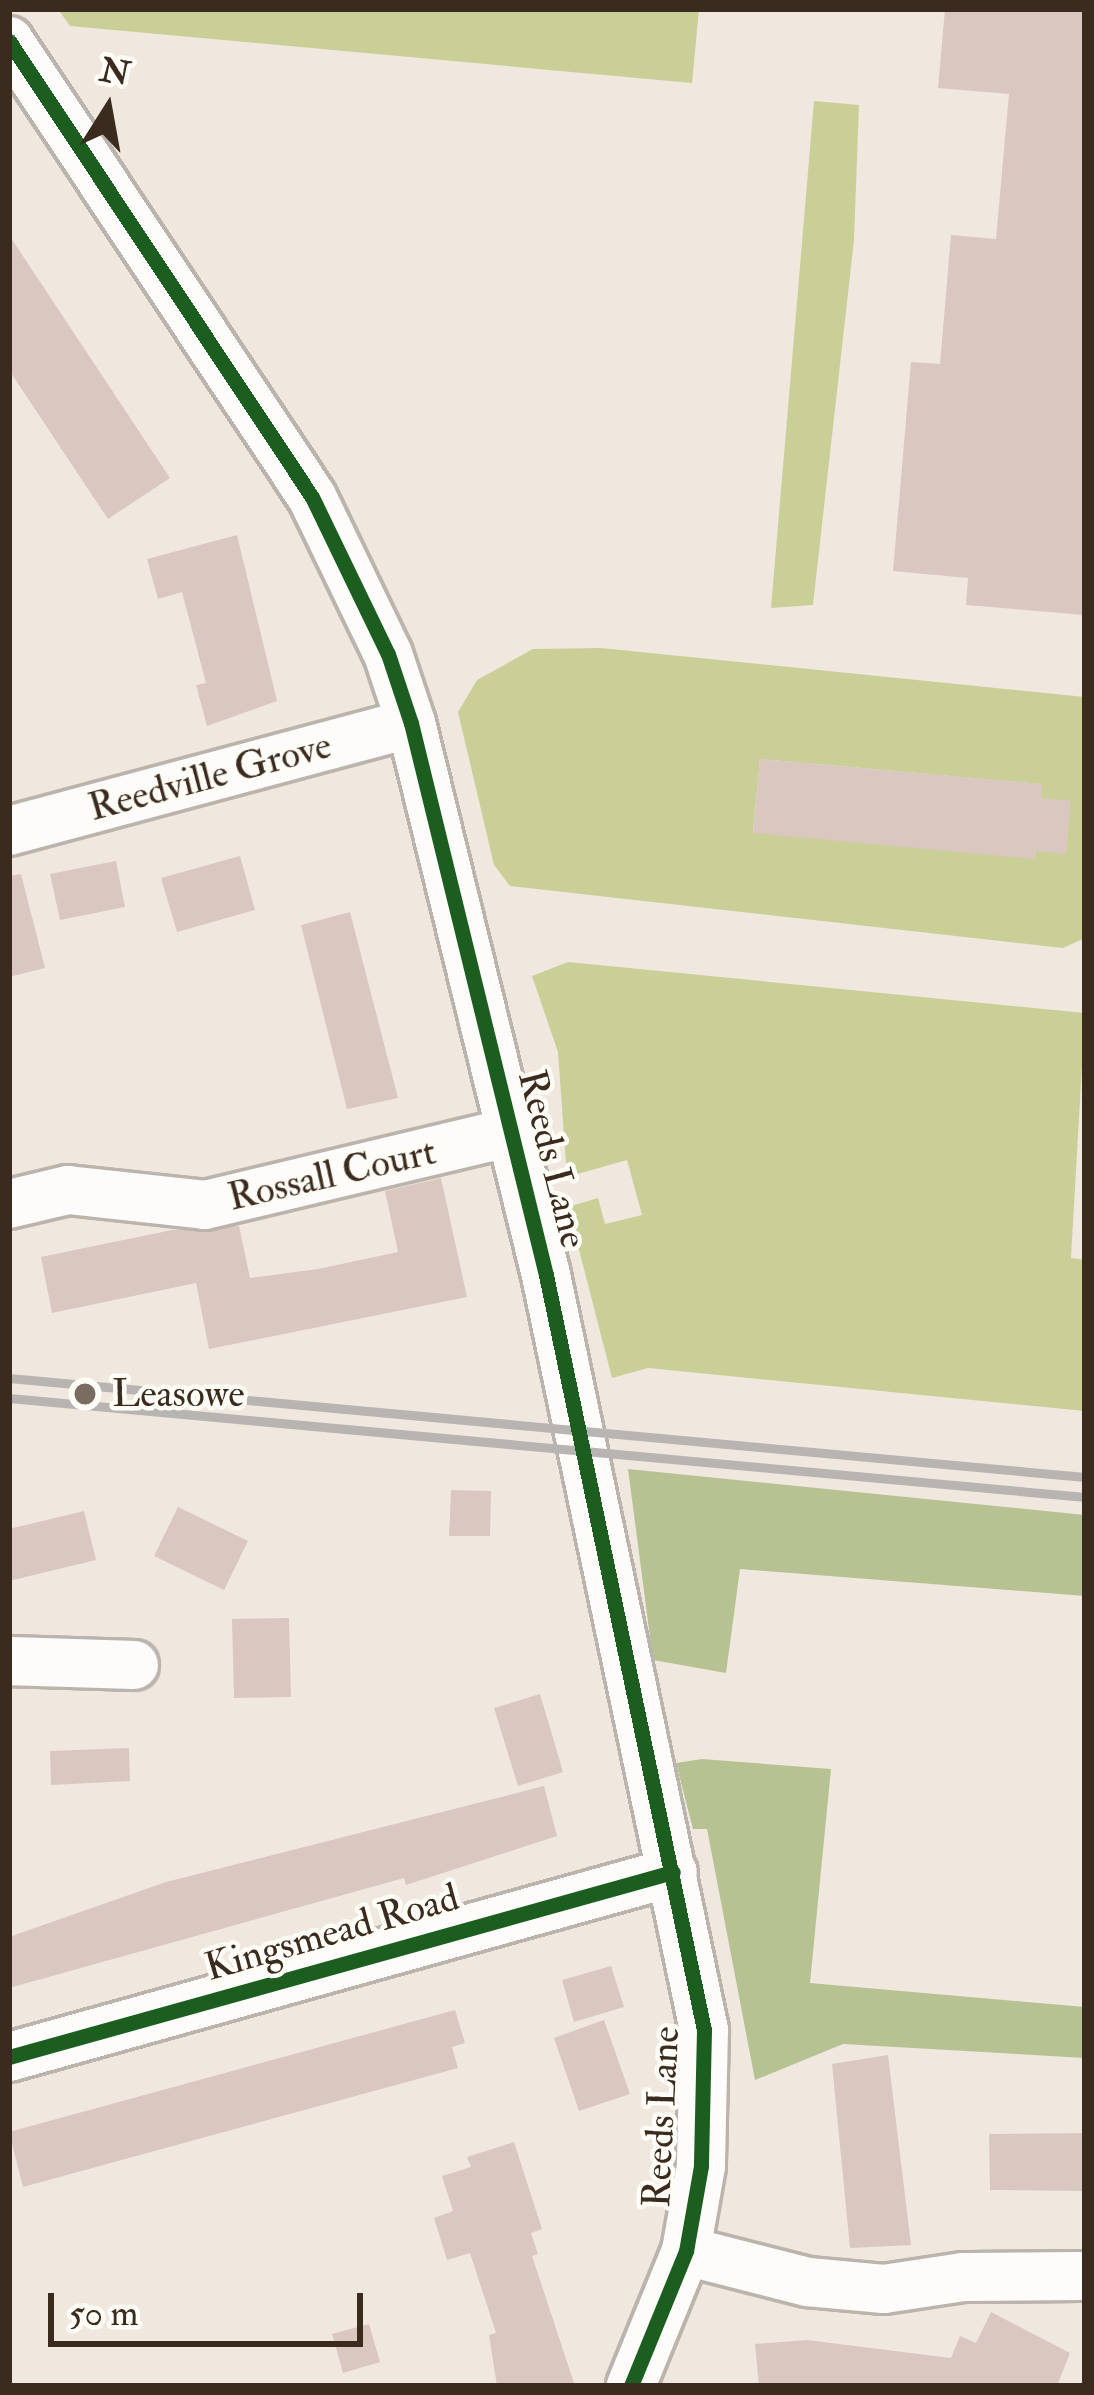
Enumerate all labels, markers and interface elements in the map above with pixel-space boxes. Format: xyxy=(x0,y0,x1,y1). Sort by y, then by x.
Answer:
north arrow xyxy=(48,48,168,168)
text: N xyxy=(97,49,133,95)
street label: Reedville Grove xyxy=(84,722,336,832)
street label: Reeds Lane xyxy=(507,1065,597,1253)
street label: Rossall Court xyxy=(223,1128,441,1222)
place label: Leasowe xyxy=(112,1371,245,1417)
marker: Leasowe xyxy=(69,1378,101,1410)
street label: Kingsmead Road xyxy=(200,1874,464,1992)
street label: Reeds Lane xyxy=(634,2025,690,2209)
scale bar xyxy=(54,2269,369,2343)
text: 50 m xyxy=(69,2291,138,2336)

